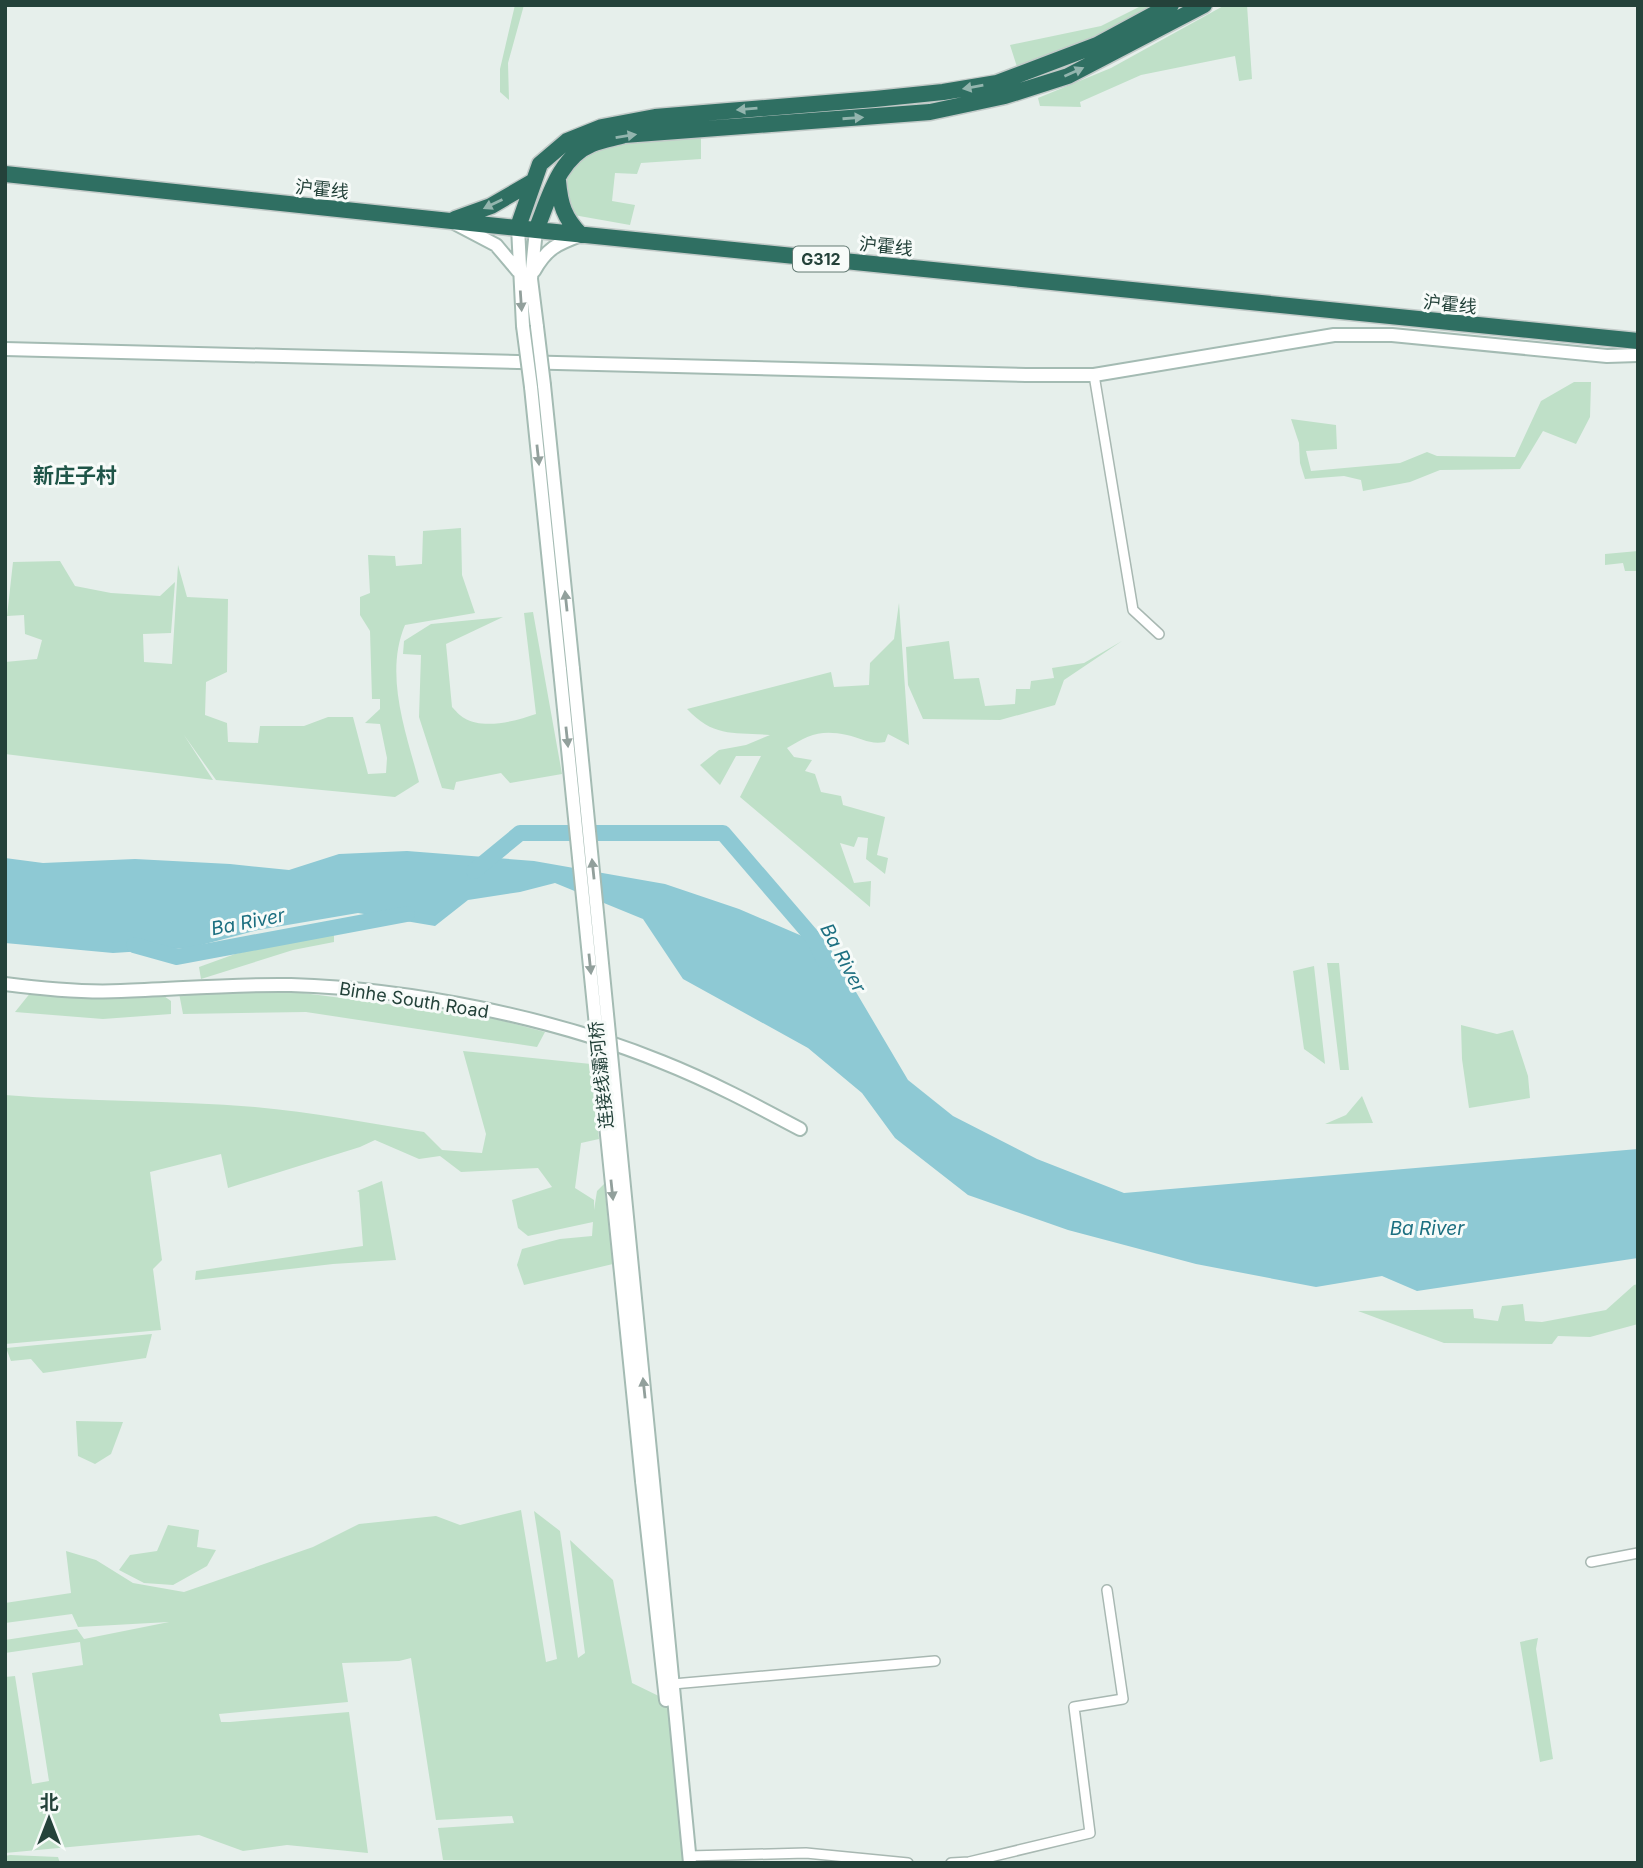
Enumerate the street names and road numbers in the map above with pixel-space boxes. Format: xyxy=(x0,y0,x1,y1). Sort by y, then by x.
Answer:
street label: 沪霍线 xyxy=(294,176,350,202)
street label: 沪霍线 xyxy=(858,233,914,259)
road number: G312 xyxy=(793,246,849,272)
street label: 沪霍线 xyxy=(1422,291,1478,317)
street label: Binhe South Road xyxy=(338,978,490,1022)
street label: 连接线灞河桥 xyxy=(585,1020,617,1130)

